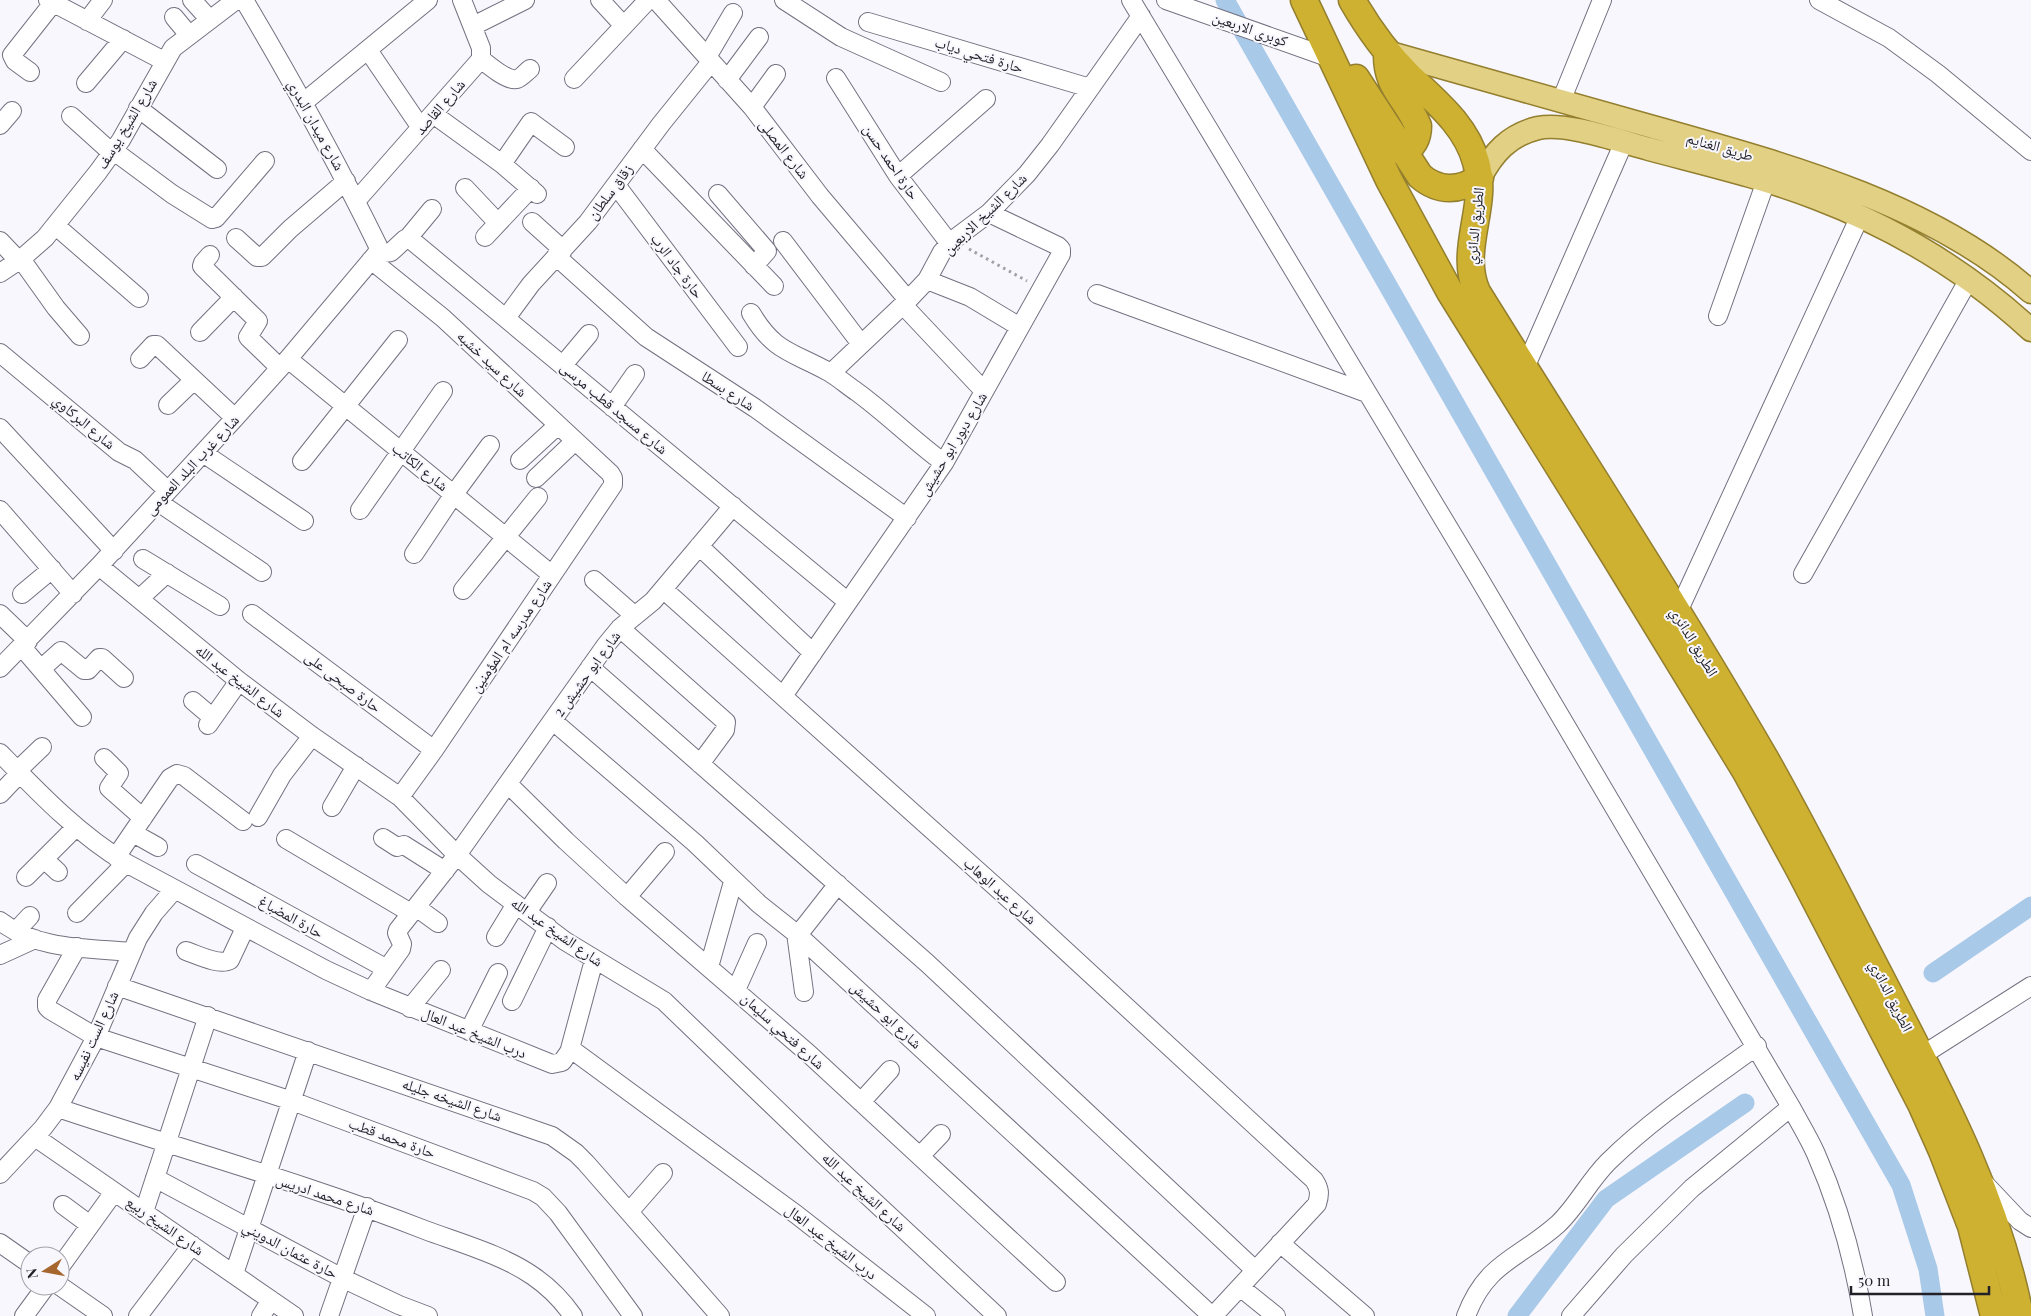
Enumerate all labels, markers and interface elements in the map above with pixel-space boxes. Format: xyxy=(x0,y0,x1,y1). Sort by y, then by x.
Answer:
street label: كوبرى الاربعين xyxy=(1210,6,1290,51)
street label: حارة فتحي دياب xyxy=(932,31,1026,80)
street label: شارع الشيخ يوسف xyxy=(91,74,162,173)
street label: شارع القاصد xyxy=(410,74,470,139)
street label: شارع ميدان البدري xyxy=(281,75,350,175)
street label: شارع المصلى xyxy=(754,114,815,183)
street label: حارة احمد حسن xyxy=(858,120,925,204)
street label: طريق الغنايم xyxy=(1684,127,1756,166)
street label: زقاق سلطان xyxy=(582,159,638,224)
street label: شارع الشيخ الاربعين xyxy=(938,168,1031,259)
street label: الطريق الدائري xyxy=(1460,186,1491,266)
street label: حارة جاد الرب xyxy=(647,229,709,302)
street label: شارع سيد خشبه xyxy=(453,326,532,402)
street label: شارع مسجد قطب مرسى xyxy=(556,356,673,459)
street label: شارع بسطا xyxy=(698,366,759,416)
street label: شارع دبور ابو حشيش xyxy=(913,388,992,500)
street label: شارع البركاوي xyxy=(47,389,120,455)
street label: شارع غرب البلد العمومى xyxy=(140,410,244,519)
street label: شارع الكاتب xyxy=(388,437,453,496)
street label: شارع مدرسه ام المؤمنين xyxy=(465,575,556,696)
street label: الطريق الدائري xyxy=(1664,603,1723,681)
street label: شارع ابو حشيش 2 xyxy=(548,626,625,721)
street label: شارع الشيخ عبد الله xyxy=(191,639,289,722)
street label: حارة صبحى على xyxy=(301,646,386,718)
street label: شارع عبد الوهاب xyxy=(959,852,1042,929)
street label: حارة المضباغ xyxy=(255,890,328,943)
street label: شارع الشيخ عبد الله xyxy=(507,892,608,971)
street label: الطريق الدائري xyxy=(1863,956,1918,1036)
street label: شارع ابو حشيش xyxy=(846,976,927,1053)
street label: شارع الست نفيسه xyxy=(64,987,124,1084)
street label: شارع فتحي سليمان xyxy=(736,987,830,1075)
street label: درب الشيخ عبد العال xyxy=(419,1002,530,1063)
street label: شارع الشيخه جليله xyxy=(400,1073,505,1126)
street label: حارة محمد قطب xyxy=(346,1112,439,1162)
street label: شارع الشيخ عبد الله xyxy=(818,1147,911,1236)
street label: شارع محمد ادريس xyxy=(273,1169,377,1220)
street label: شارع الشيخ ربيع xyxy=(122,1191,208,1260)
street label: درب الشيخ عبد العال xyxy=(781,1199,882,1284)
street label: حارة عثمان الدويني xyxy=(238,1216,342,1285)
north arrow xyxy=(20,1246,70,1296)
scale bar xyxy=(1851,1264,1988,1296)
text: N xyxy=(21,1267,42,1280)
text: 50 m xyxy=(1858,1270,1891,1290)

